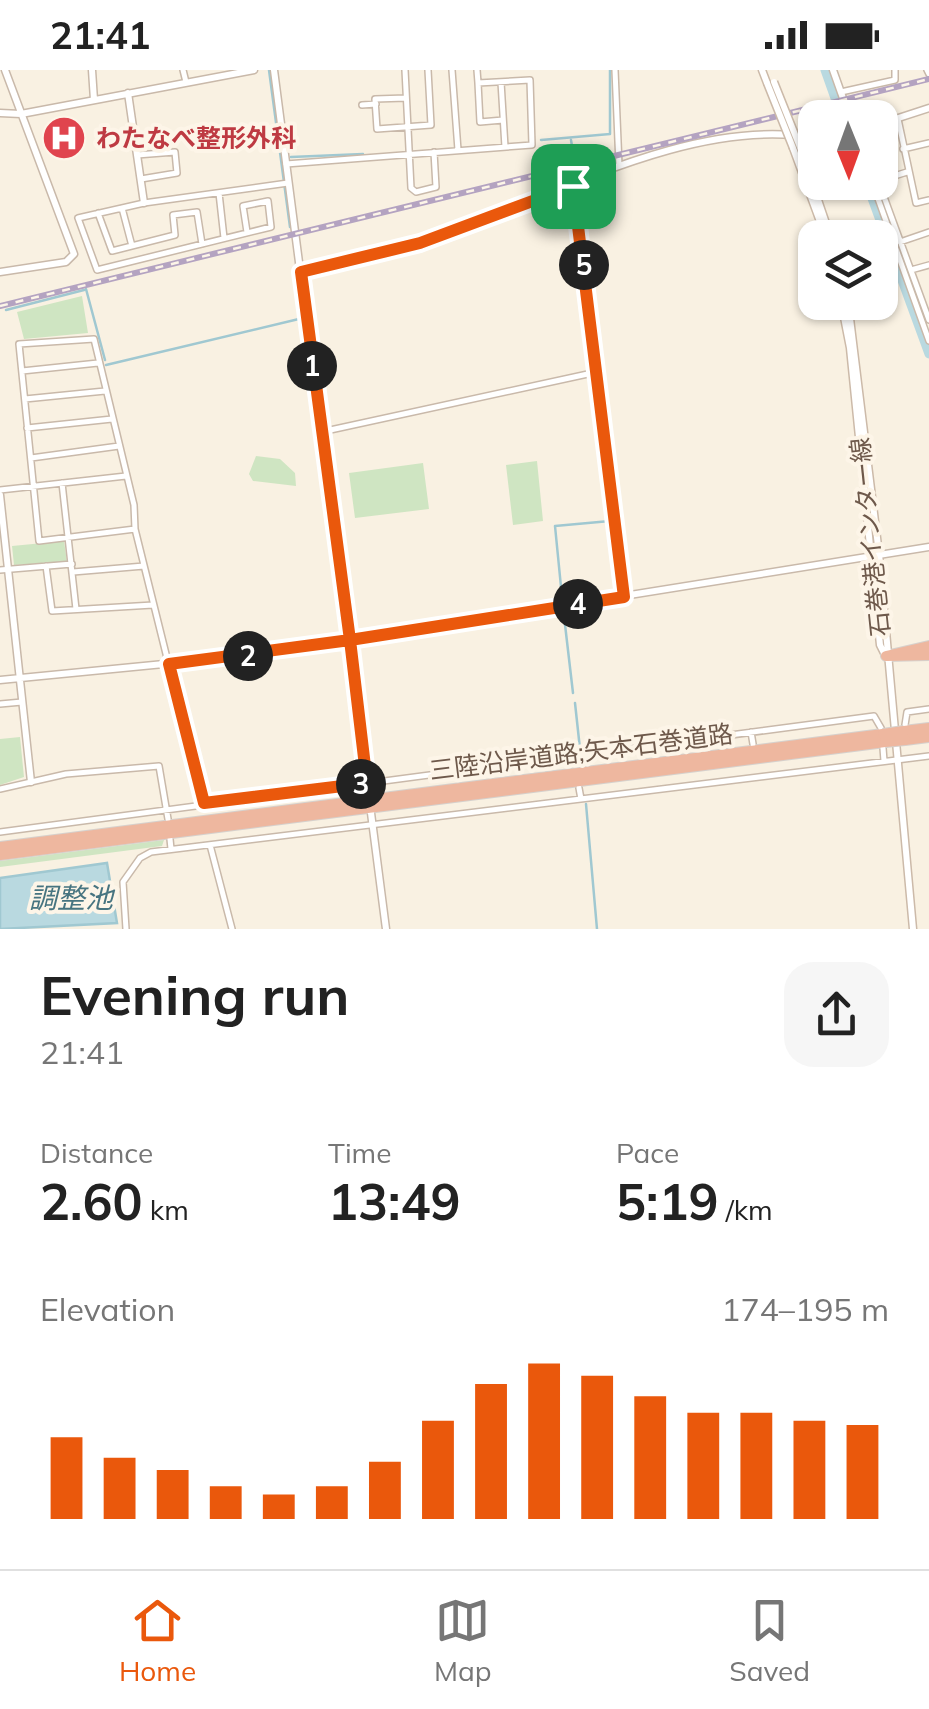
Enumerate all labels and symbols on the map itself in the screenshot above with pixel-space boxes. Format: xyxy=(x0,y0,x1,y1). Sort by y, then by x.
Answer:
north arrow xyxy=(798,100,898,200)
hospital icon: わたなべ整形外科 xyxy=(41,115,87,161)
place label: わたなべ整形外科 xyxy=(96,122,296,153)
pin xyxy=(531,144,616,229)
pin: 5 xyxy=(559,240,609,290)
pin: 1 xyxy=(287,341,337,391)
street label: 石巻港インター線 xyxy=(844,436,895,638)
pin: 4 xyxy=(553,579,603,629)
pin: 2 xyxy=(223,631,273,681)
street label: 三陸沿岸道路;矢本石巻道路 xyxy=(427,717,735,786)
pin: 3 xyxy=(336,759,386,809)
water label: 調整池 xyxy=(29,880,116,915)

